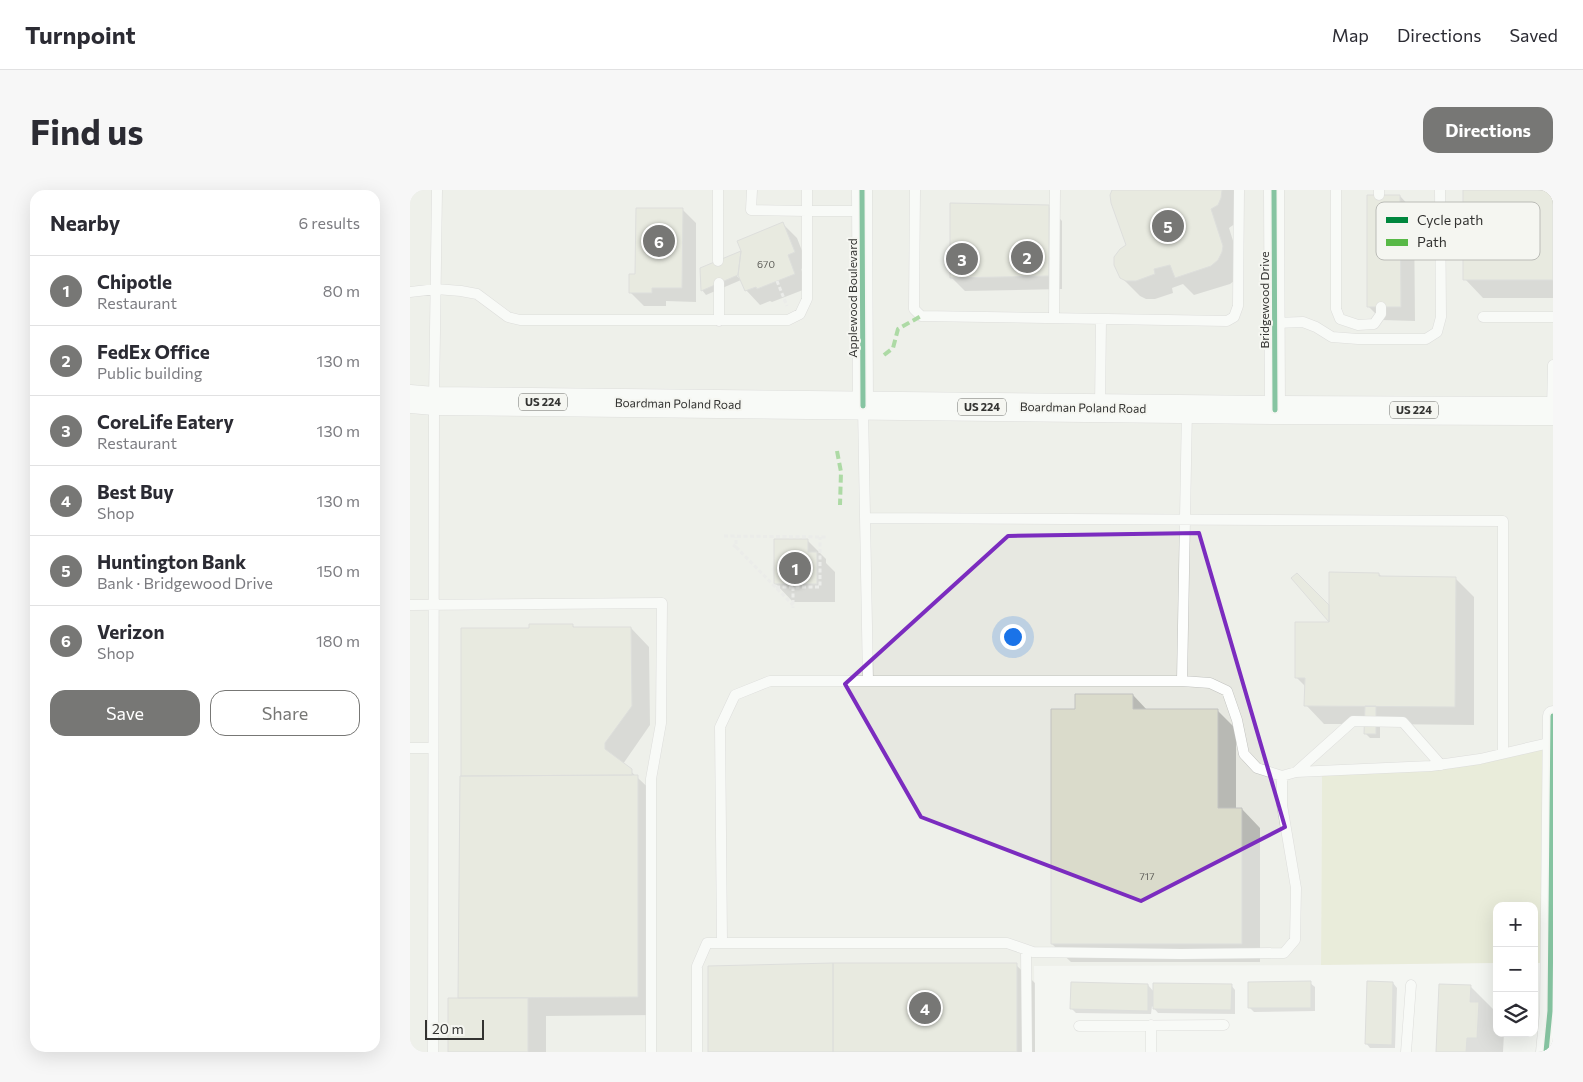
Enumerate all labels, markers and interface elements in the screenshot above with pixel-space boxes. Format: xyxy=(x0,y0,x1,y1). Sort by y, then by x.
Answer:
text: Turnpoint xyxy=(25,20,136,49)
text: Map xyxy=(1332,24,1369,46)
text: Directions xyxy=(1397,24,1481,46)
text: Saved xyxy=(1509,24,1558,46)
button: Directions xyxy=(1423,107,1553,153)
text: Find us xyxy=(30,109,144,152)
legend xyxy=(1376,202,1540,260)
pin: 5 xyxy=(1152,207,1184,245)
text: Nearby xyxy=(50,210,120,235)
text: Cycle path xyxy=(1417,211,1483,228)
text: 6 results xyxy=(299,213,360,232)
pin: 6 xyxy=(643,222,675,260)
text: Path xyxy=(1417,233,1447,250)
street label: Applewood Boulevard xyxy=(845,238,859,358)
pin: 2 xyxy=(1011,238,1043,276)
pin: 3 xyxy=(946,240,978,278)
street label: Bridgewood Drive xyxy=(1257,251,1271,349)
house number: 670 xyxy=(757,258,775,270)
text: Chipotle xyxy=(97,270,172,293)
text: 1 xyxy=(62,281,70,300)
text: 80 m xyxy=(323,281,360,300)
text: Restaurant xyxy=(97,293,177,312)
text: FedEx Office xyxy=(97,340,210,363)
text: 2 xyxy=(61,351,71,370)
text: 130 m xyxy=(317,351,360,370)
text: Public building xyxy=(97,363,202,382)
road number: US 224 xyxy=(519,393,567,410)
street label: Boardman Poland Road xyxy=(615,395,741,411)
road number: US 224 xyxy=(958,398,1006,416)
street label: Boardman Poland Road xyxy=(1020,399,1146,415)
road number: US 224 xyxy=(1390,402,1438,418)
text: CoreLife Eatery xyxy=(97,410,234,433)
text: 3 xyxy=(61,421,71,440)
text: 130 m xyxy=(317,421,360,440)
text: Restaurant xyxy=(97,433,177,452)
text: Best Buy xyxy=(97,480,174,503)
text: 4 xyxy=(61,491,71,510)
text: 130 m xyxy=(317,491,360,510)
text: Shop xyxy=(97,503,135,522)
pin: 1 xyxy=(779,549,811,587)
text: Huntington Bank xyxy=(97,550,246,573)
text: 5 xyxy=(61,561,71,580)
text: 150 m xyxy=(317,561,360,580)
text: Bank · Bridgewood Drive xyxy=(97,573,273,592)
text: Verizon xyxy=(97,620,164,643)
your location xyxy=(1000,624,1026,650)
text: 6 xyxy=(61,631,71,650)
text: 180 m xyxy=(316,631,360,650)
text: Shop xyxy=(97,643,135,662)
button: Save xyxy=(50,690,200,736)
button: Share xyxy=(210,690,360,736)
house number: 717 xyxy=(1140,870,1154,882)
map controls xyxy=(1493,902,1538,1037)
button: + xyxy=(1493,902,1538,947)
button: − xyxy=(1493,947,1538,992)
pin: 4 xyxy=(909,989,941,1027)
button: layers xyxy=(1493,992,1538,1037)
scale bar xyxy=(425,1017,484,1040)
text: 20 m xyxy=(432,1020,464,1037)

